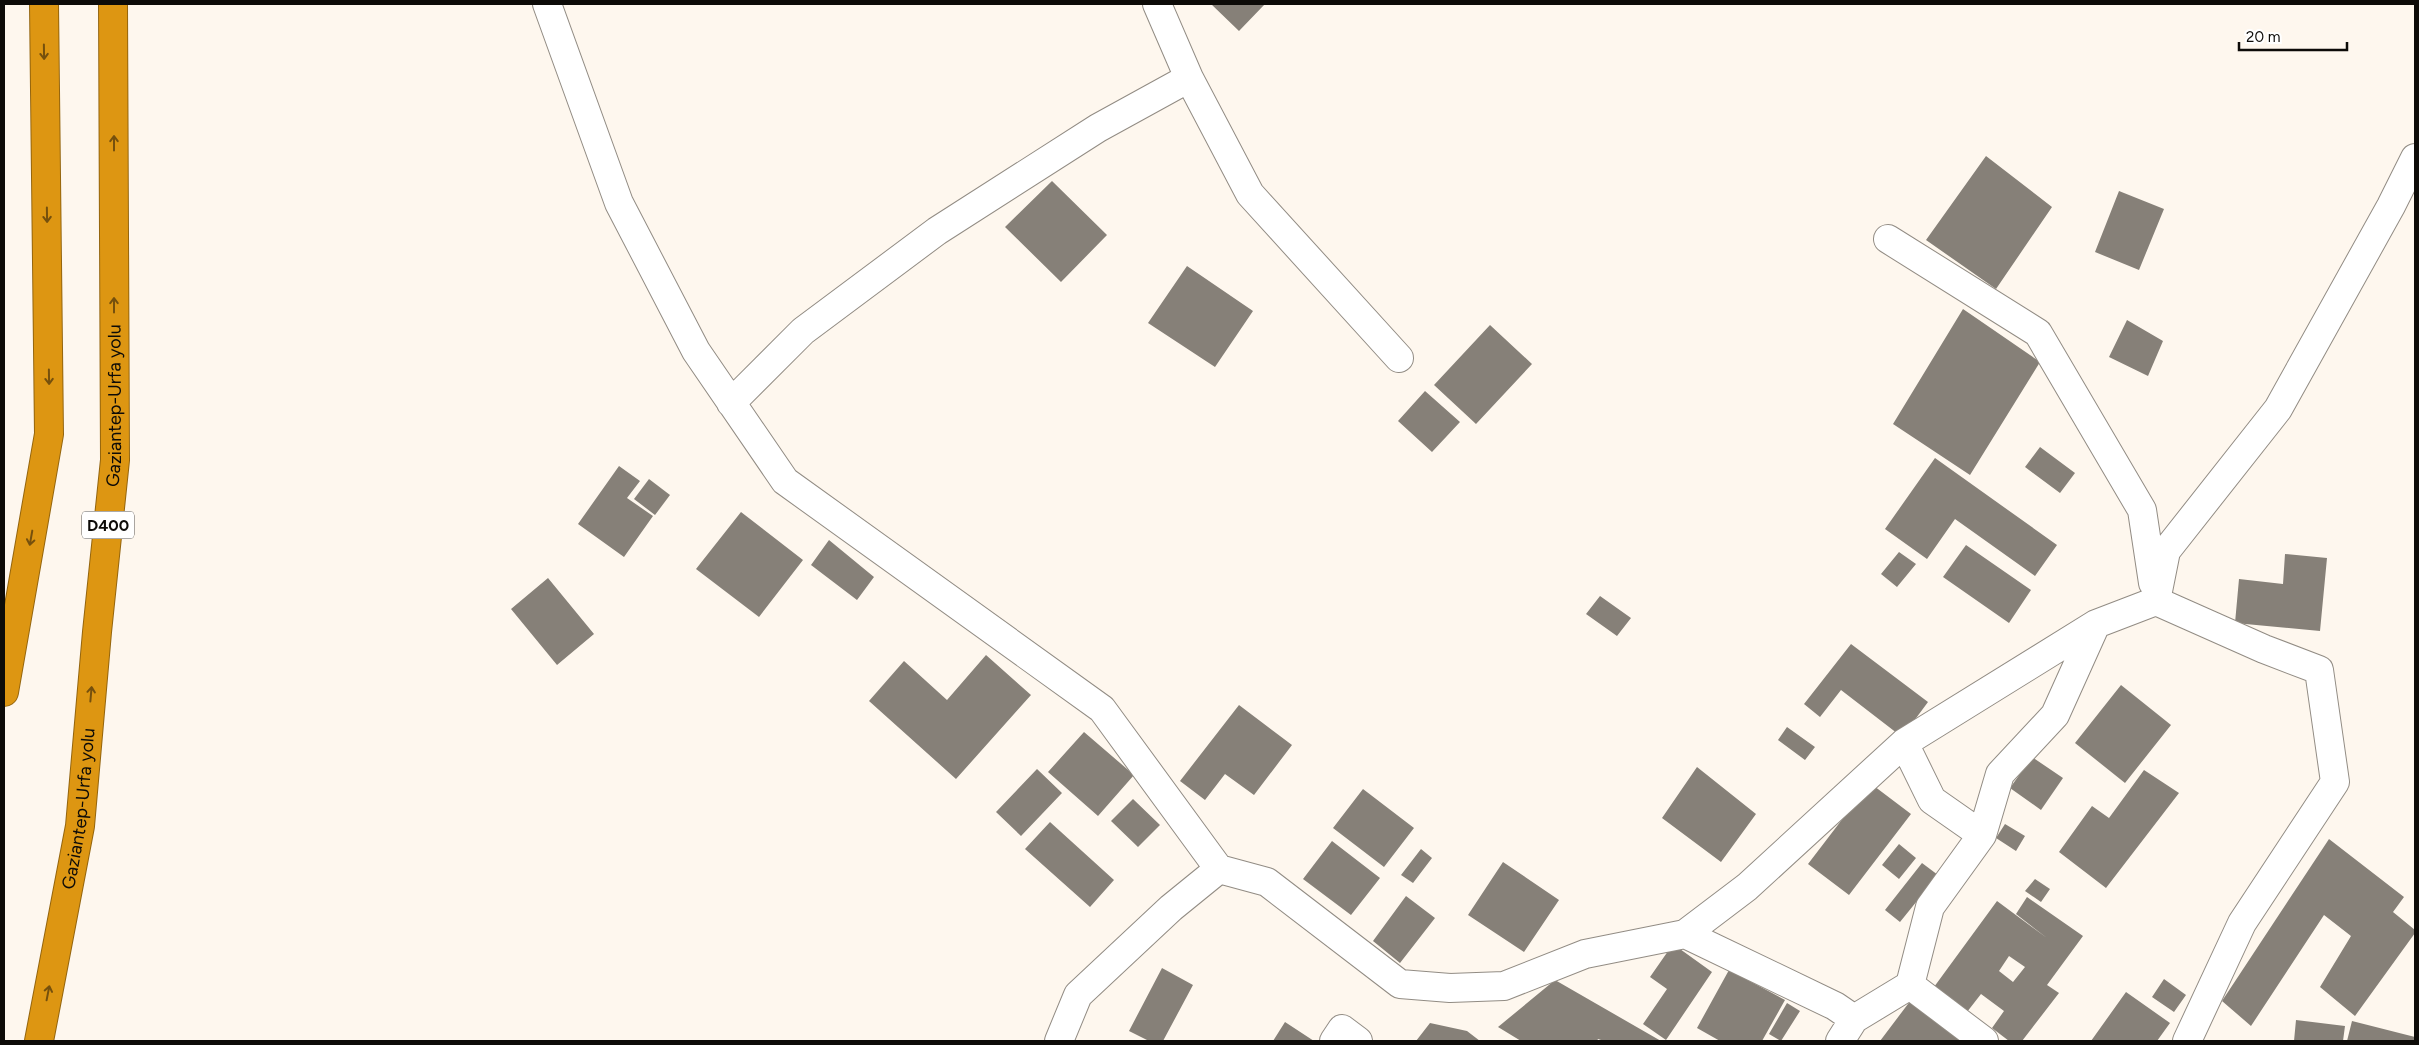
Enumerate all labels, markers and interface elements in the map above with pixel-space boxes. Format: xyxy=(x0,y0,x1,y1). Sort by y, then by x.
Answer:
scale bar xyxy=(2239,20,2346,52)
text: 20 m xyxy=(2246,28,2280,46)
one-way arrow xyxy=(40,44,49,60)
one-way arrow xyxy=(109,135,119,152)
one-way arrow xyxy=(42,207,51,223)
one-way arrow xyxy=(109,298,119,314)
street label: Gaziantep-Urfa yolu xyxy=(101,324,126,488)
one-way arrow xyxy=(44,369,54,385)
road number: D400 xyxy=(82,512,134,538)
one-way arrow xyxy=(26,530,35,546)
one-way arrow xyxy=(86,687,96,703)
street label: Gaziantep-Urfa yolu xyxy=(57,727,100,891)
one-way arrow xyxy=(44,986,54,1002)

